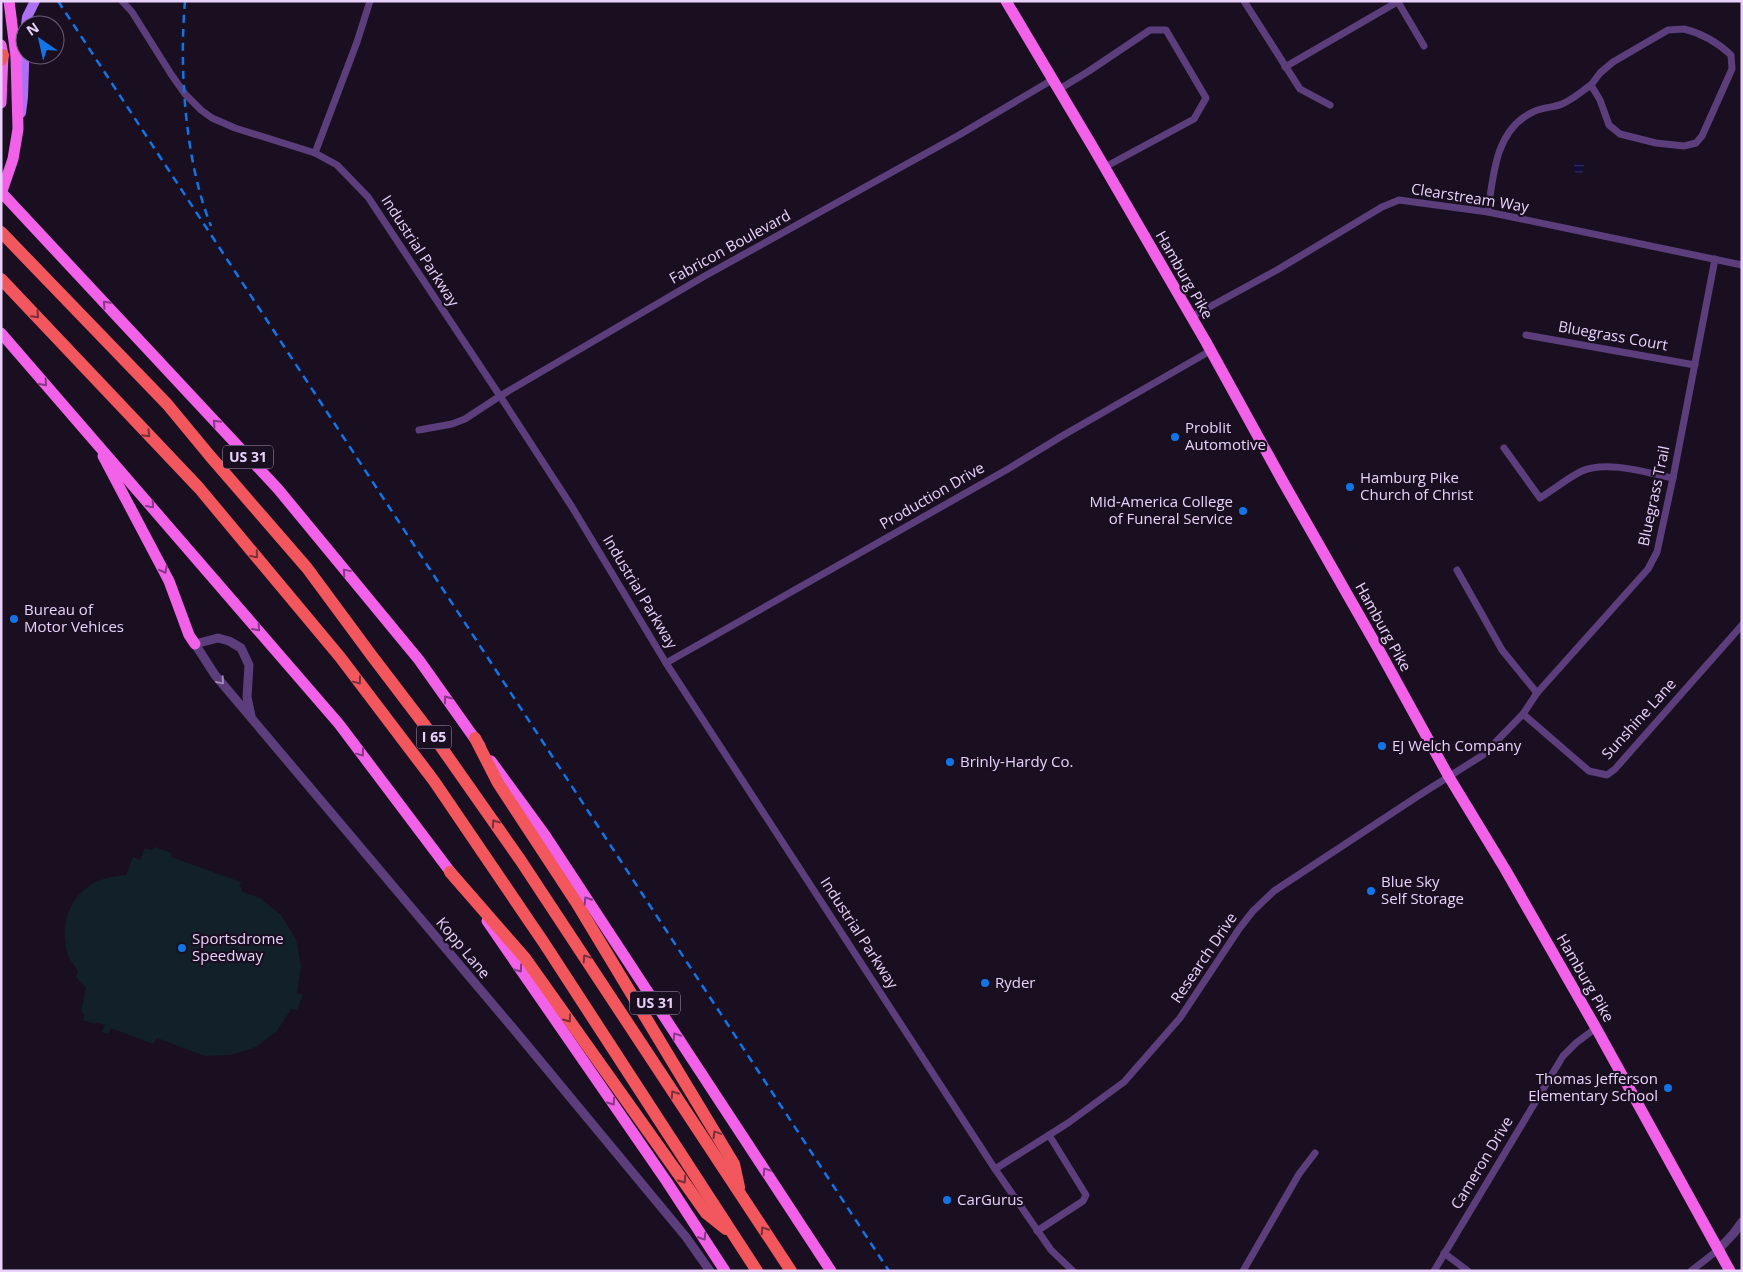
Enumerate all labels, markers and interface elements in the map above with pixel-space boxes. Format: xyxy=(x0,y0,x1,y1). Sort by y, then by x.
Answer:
north arrow xyxy=(15,15,65,65)
text: N xyxy=(22,18,42,40)
street label: Clearstream Way xyxy=(1410,178,1531,216)
street label: Industrial Parkway xyxy=(377,191,465,310)
street label: Fabricon Boulevard xyxy=(665,204,794,288)
street label: Hamburg Pike xyxy=(1151,227,1218,322)
one-way arrow xyxy=(102,300,111,309)
one-way arrow xyxy=(30,310,39,319)
street label: Bluegrass Court xyxy=(1557,316,1670,355)
one-way arrow xyxy=(38,377,47,386)
place label: Problit Automotive xyxy=(1185,417,1266,454)
one-way arrow xyxy=(213,420,222,429)
one-way arrow xyxy=(141,428,150,437)
marker: Problit Automotive xyxy=(1169,431,1181,443)
street label: Bluegrass Trail xyxy=(1633,444,1673,548)
road number: US 31 xyxy=(223,446,273,468)
street label: Production Drive xyxy=(876,457,987,533)
place label: Hamburg Pike Church of Christ xyxy=(1360,467,1473,504)
marker: Hamburg Pike Church of Christ xyxy=(1344,481,1356,493)
place label: Mid-America College of Funeral Service xyxy=(1090,491,1233,528)
one-way arrow xyxy=(146,500,155,509)
marker: Mid-America College of Funeral Service xyxy=(1237,505,1249,517)
street label: Industrial Parkway xyxy=(599,531,683,652)
one-way arrow xyxy=(250,550,259,559)
one-way arrow xyxy=(158,565,168,574)
one-way arrow xyxy=(342,568,351,577)
street label: Hamburg Pike xyxy=(1351,578,1417,675)
place label: Bureau of Motor Vehices xyxy=(24,599,124,636)
marker: Bureau of Motor Vehices xyxy=(8,613,20,625)
one-way arrow xyxy=(251,623,260,632)
street label: Sunshine Lane xyxy=(1597,674,1680,763)
one-way arrow xyxy=(352,675,361,685)
one-way arrow xyxy=(215,676,224,685)
one-way arrow xyxy=(444,695,453,705)
road number: I 65 xyxy=(416,726,452,749)
place label: EJ Welch Company xyxy=(1392,735,1522,755)
marker: EJ Welch Company xyxy=(1376,740,1388,752)
one-way arrow xyxy=(355,747,364,757)
place label: Brinly-Hardy Co. xyxy=(960,751,1073,771)
marker: Brinly-Hardy Co. xyxy=(944,756,956,768)
one-way arrow xyxy=(492,819,501,829)
place label: Blue Sky Self Storage xyxy=(1381,871,1464,908)
street label: Industrial Parkway xyxy=(816,873,904,992)
marker: Blue Sky Self Storage xyxy=(1365,885,1377,897)
one-way arrow xyxy=(584,896,593,905)
street label: Research Drive xyxy=(1166,908,1241,1006)
street label: Kopp Lane xyxy=(432,912,495,982)
place label: Sportsdrome Speedway xyxy=(192,928,284,965)
street label: Hamburg Pike xyxy=(1552,930,1619,1025)
marker: Sportsdrome Speedway xyxy=(176,942,188,954)
one-way arrow xyxy=(582,955,592,964)
one-way arrow xyxy=(513,963,522,972)
place label: Ryder xyxy=(995,972,1036,992)
marker: Ryder xyxy=(979,977,991,989)
road number: US 31 xyxy=(630,991,680,1014)
one-way arrow xyxy=(563,1013,571,1022)
one-way arrow xyxy=(673,1032,683,1041)
place label: Thomas Jefferson Elementary School xyxy=(1528,1068,1658,1105)
marker: Thomas Jefferson Elementary School xyxy=(1662,1082,1674,1094)
one-way arrow xyxy=(671,1091,681,1100)
one-way arrow xyxy=(606,1096,615,1106)
street label: Cameron Drive xyxy=(1446,1112,1517,1213)
one-way arrow xyxy=(712,1131,722,1140)
one-way arrow xyxy=(762,1168,772,1177)
one-way arrow xyxy=(677,1174,686,1184)
place label: CarGurus xyxy=(957,1189,1024,1209)
marker: CarGurus xyxy=(941,1194,953,1206)
one-way arrow xyxy=(761,1226,770,1236)
one-way arrow xyxy=(696,1232,706,1241)

